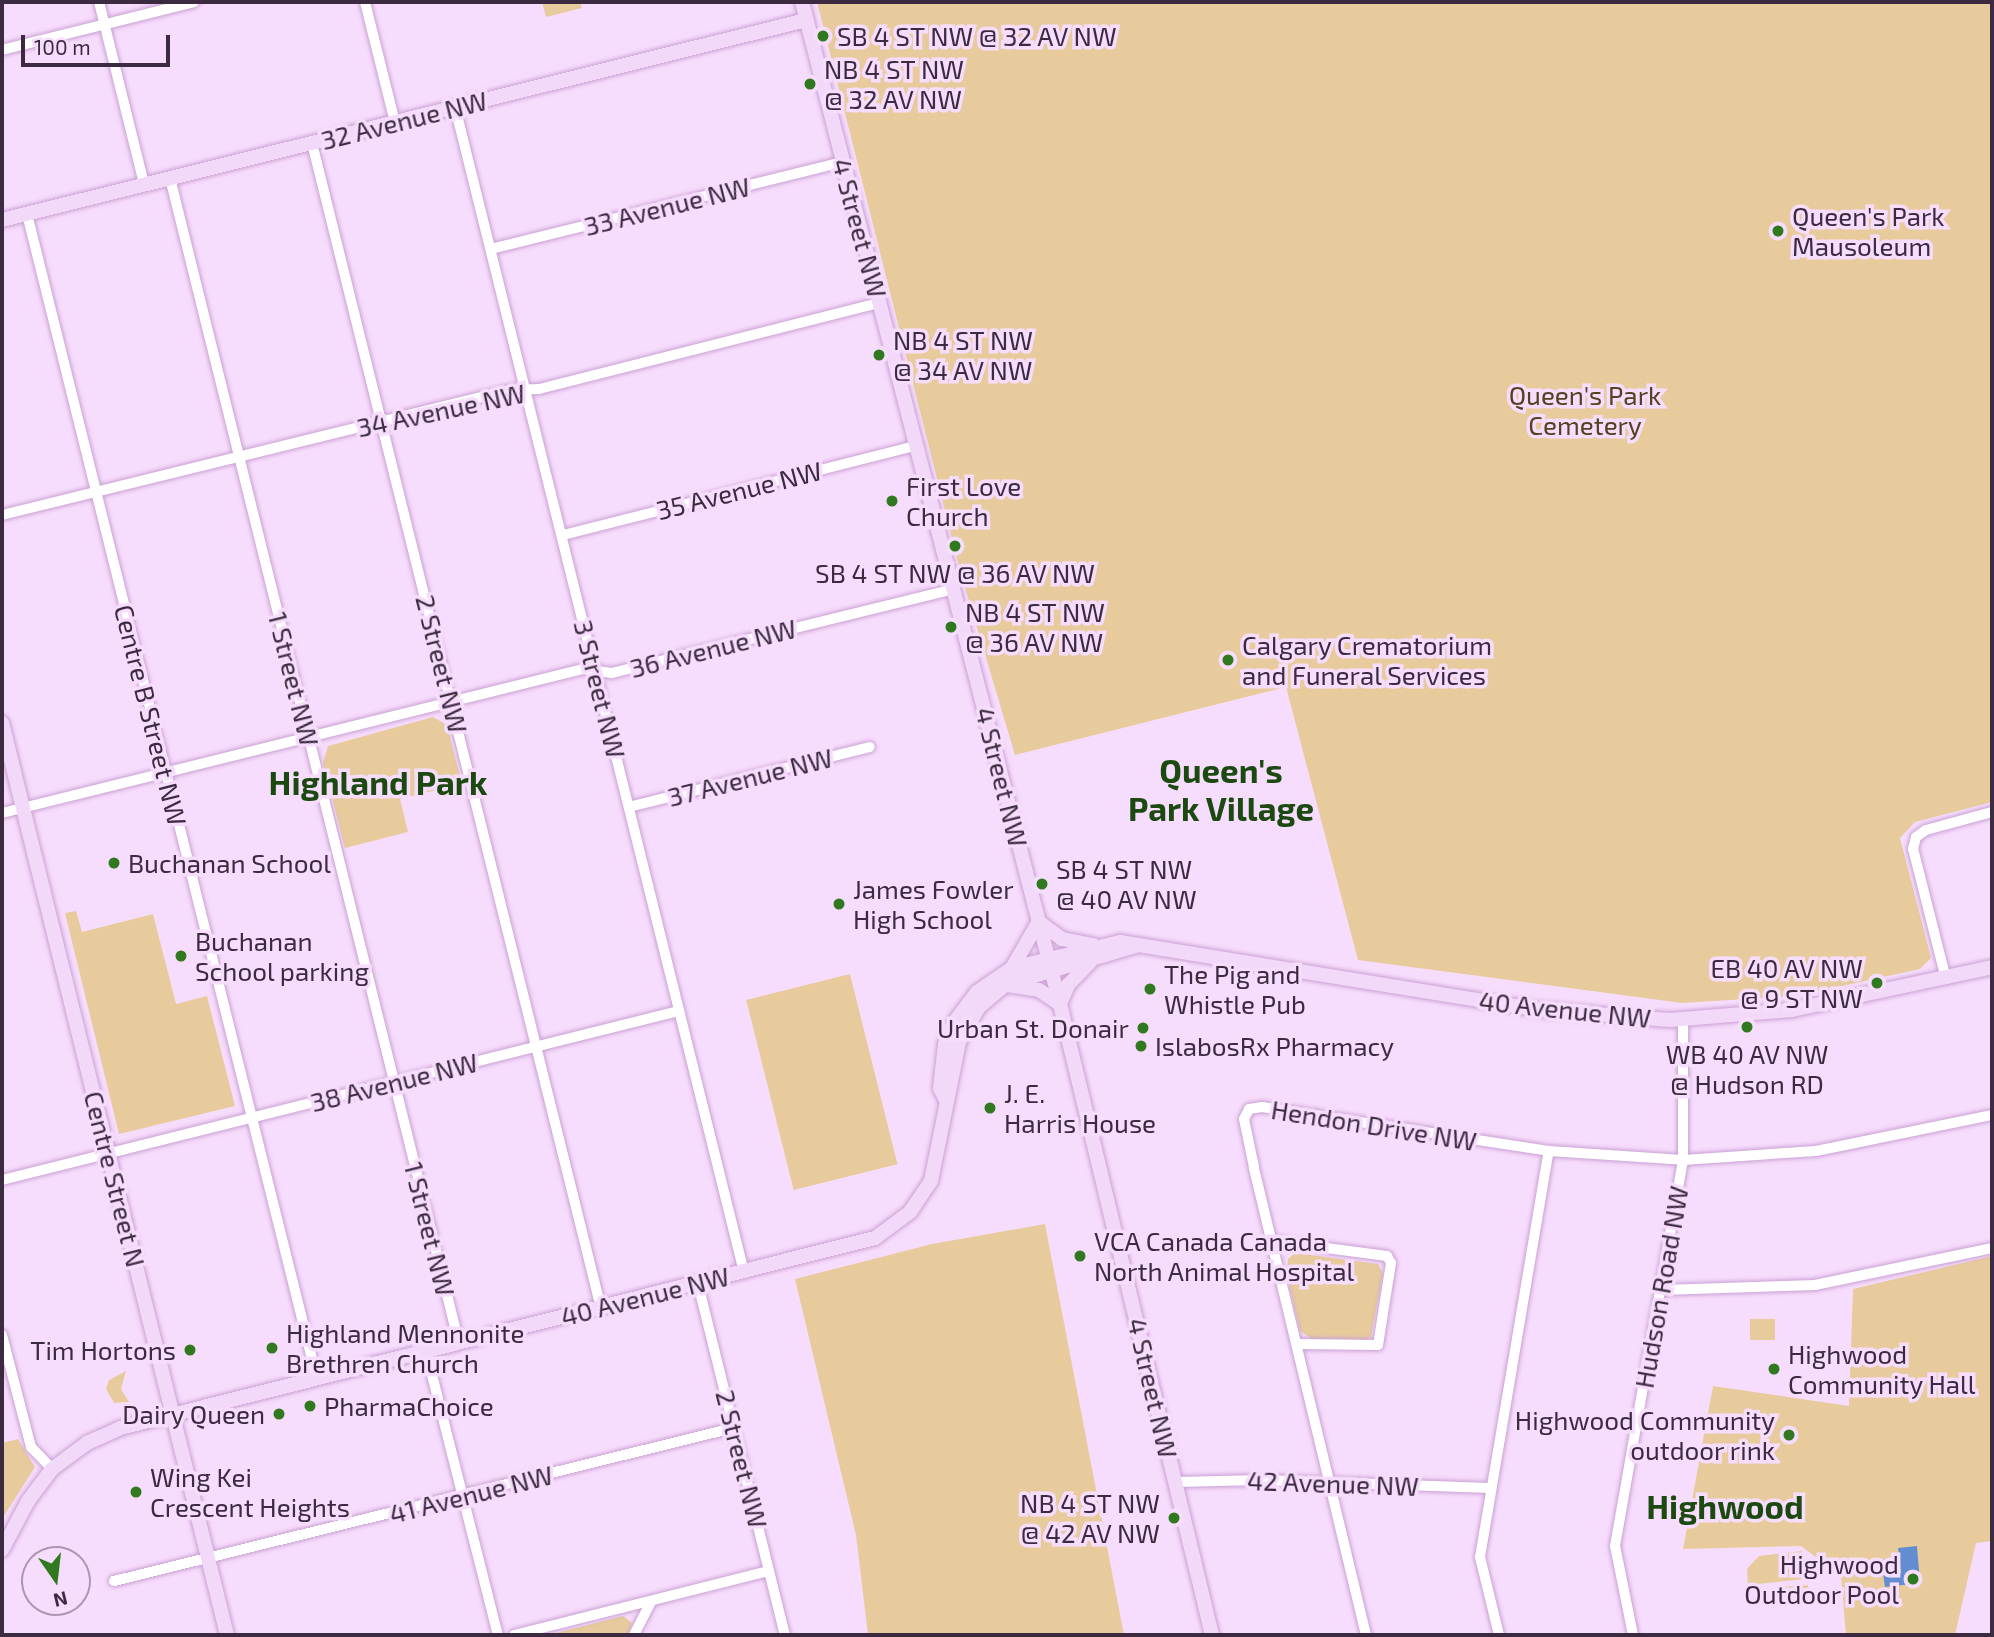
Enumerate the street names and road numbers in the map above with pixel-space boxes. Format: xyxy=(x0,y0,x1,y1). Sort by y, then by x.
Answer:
street label: 32 Avenue NW xyxy=(317,84,491,156)
street label: 4 Street NW xyxy=(826,155,894,301)
street label: 33 Avenue NW xyxy=(580,170,754,242)
street label: 34 Avenue NW xyxy=(354,377,528,443)
street label: 35 Avenue NW xyxy=(653,454,825,526)
street label: 2 Street NW xyxy=(410,592,474,736)
street label: Centre B Street NW xyxy=(108,601,194,829)
street label: 1 Street NW xyxy=(262,609,326,749)
street label: 36 Avenue NW xyxy=(626,612,800,684)
street label: 3 Street NW xyxy=(568,617,632,761)
street label: 4 Street NW xyxy=(970,704,1034,850)
street label: 37 Avenue NW xyxy=(664,741,836,813)
street label: 40 Avenue NW xyxy=(1477,984,1653,1034)
street label: 38 Avenue NW xyxy=(307,1046,481,1118)
street label: Centre Street N xyxy=(78,1088,152,1270)
street label: Hendon Drive NW xyxy=(1269,1093,1479,1157)
street label: 1 Street NW xyxy=(398,1159,462,1299)
street label: Hudson Road NW xyxy=(1628,1184,1694,1390)
street label: 40 Avenue NW xyxy=(557,1260,733,1332)
street label: 4 Street NW xyxy=(1122,1315,1184,1461)
street label: 2 Street NW xyxy=(710,1387,774,1531)
street label: 41 Avenue NW xyxy=(386,1459,556,1529)
street label: 42 Avenue NW xyxy=(1246,1464,1420,1502)

